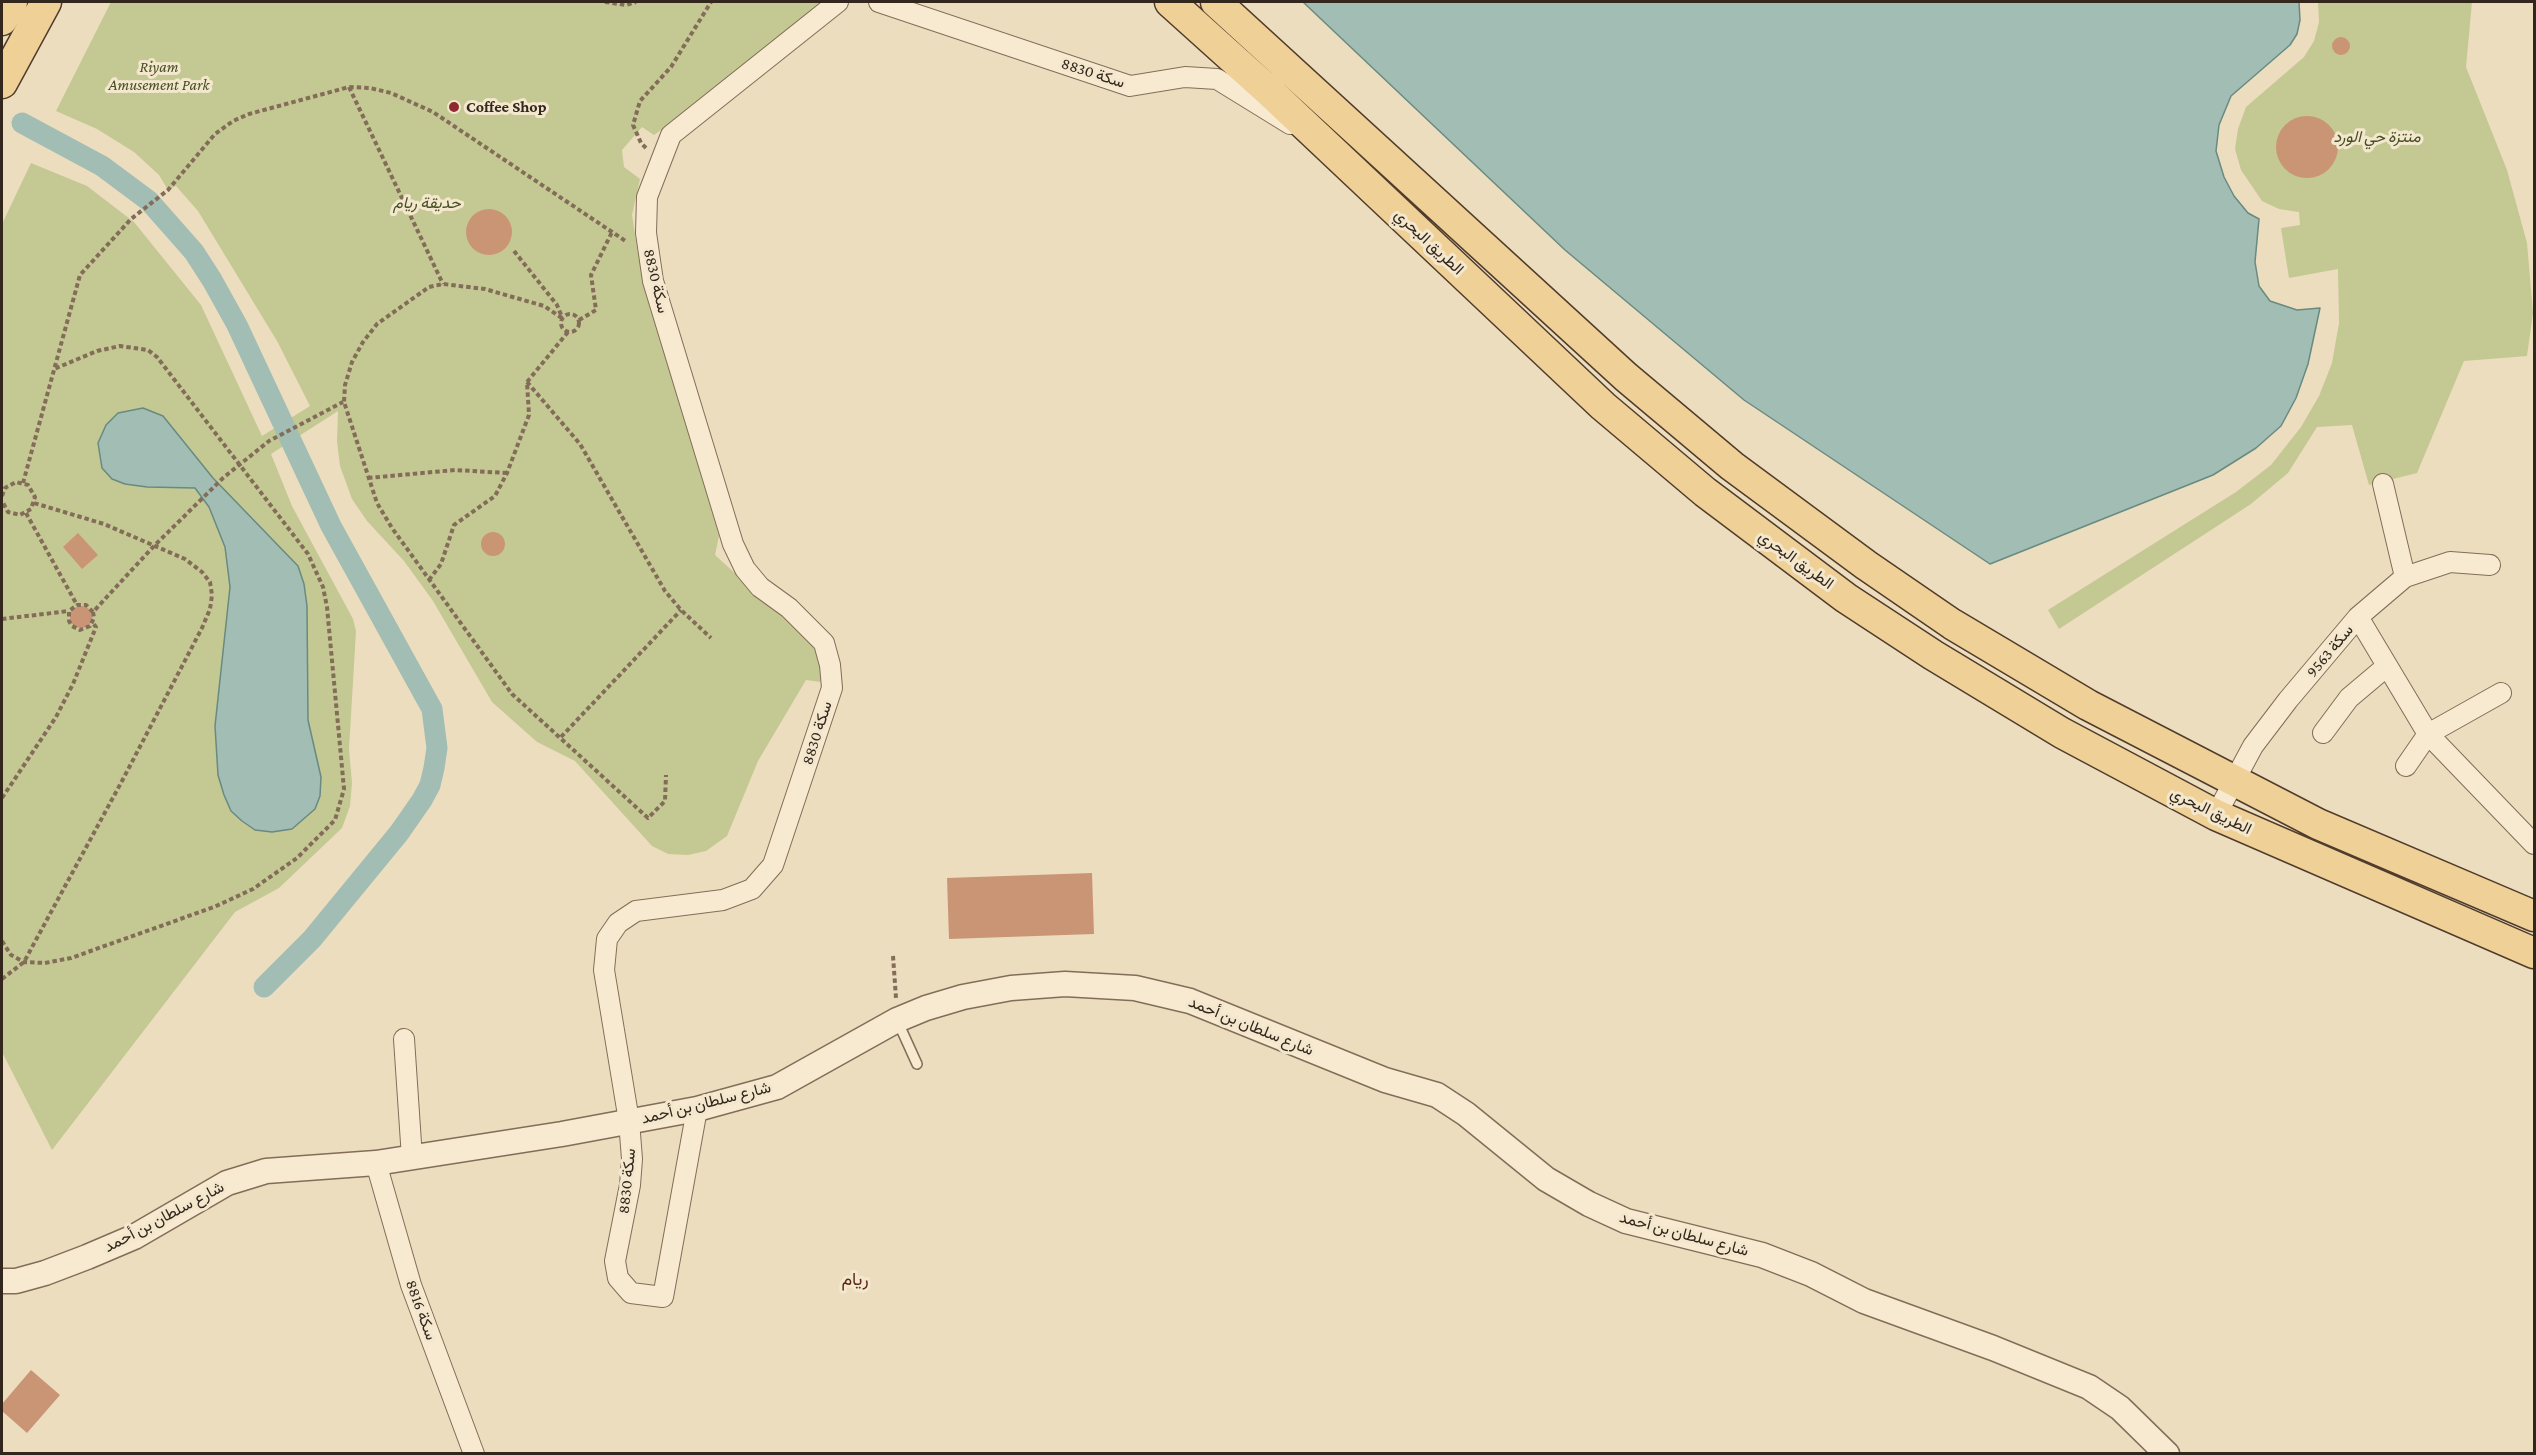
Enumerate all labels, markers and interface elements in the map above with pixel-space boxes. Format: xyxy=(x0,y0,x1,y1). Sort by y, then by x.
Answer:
street label: سكة 8830 xyxy=(1059,54,1127,92)
park label: Riyam Amusement Park xyxy=(108,57,210,95)
place label: Coffee Shop xyxy=(466,97,546,117)
marker: Coffee Shop xyxy=(447,100,461,114)
park label: منتزة حي الورد xyxy=(2334,127,2420,147)
park label: حديقة ريام xyxy=(393,193,461,213)
street label: الطريق البحري xyxy=(1390,205,1468,279)
street label: سكة 8830 xyxy=(639,247,673,315)
street label: الطريق البحري xyxy=(1755,526,1837,594)
street label: سكة 9563 xyxy=(2302,621,2358,681)
street label: سكة 8830 xyxy=(798,699,836,767)
street label: الطريق البحري xyxy=(2167,783,2255,839)
street label: شارع سلطان بن أحمد xyxy=(1186,992,1316,1060)
street label: شارع سلطان بن أحمد xyxy=(639,1078,773,1128)
street label: سكة 8830 xyxy=(614,1147,640,1215)
street label: شارع سلطان بن أحمد xyxy=(101,1177,227,1257)
street label: شارع سلطان بن أحمد xyxy=(1617,1208,1751,1260)
district label: ريام xyxy=(841,1268,869,1290)
street label: سكة 8816 xyxy=(401,1277,441,1343)

